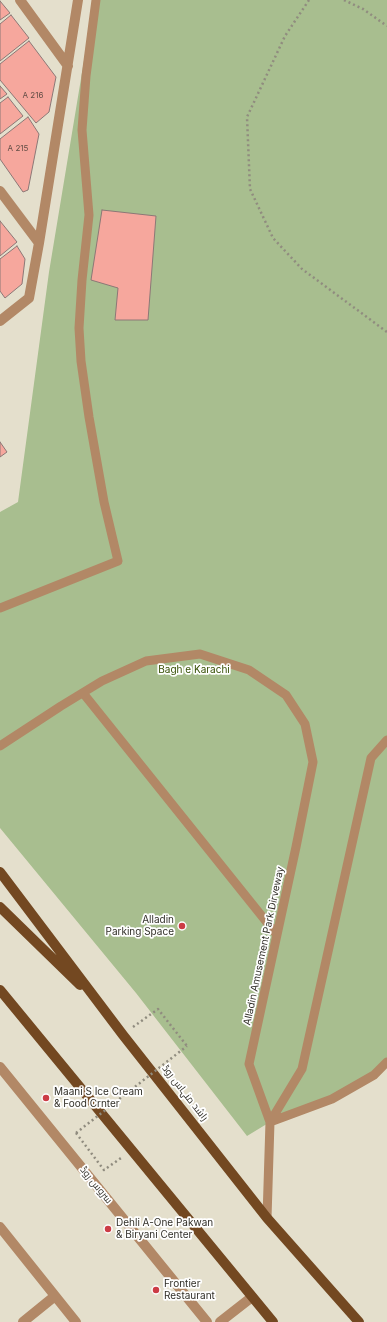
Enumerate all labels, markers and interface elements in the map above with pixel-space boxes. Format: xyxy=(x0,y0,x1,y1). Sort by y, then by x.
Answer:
house number: A 216 xyxy=(23,91,43,101)
house number: A 215 xyxy=(8,144,28,154)
park label: Bagh e Karachi xyxy=(158,664,230,676)
street label: Alladin Amusement Park Dirveway xyxy=(241,866,287,1026)
place label: Alladin Parking Space xyxy=(106,914,174,938)
marker: Alladin Parking Space xyxy=(177,921,187,931)
street label: راشد منہاس روڈ xyxy=(159,1063,211,1123)
place label: Maani S Ice Cream & Food Crnter xyxy=(54,1086,143,1110)
marker: Maani S Ice Cream & Food Crnter xyxy=(41,1093,51,1103)
street label: سروس روڈ xyxy=(77,1164,115,1206)
place label: Dehli A-One Pakwan & Biryani Center xyxy=(116,1217,213,1240)
marker: Dehli A-One Pakwan & Biryani Center xyxy=(103,1224,113,1234)
place label: Frontier Restaurant xyxy=(164,1278,215,1302)
marker: Frontier Restaurant xyxy=(151,1285,161,1295)

